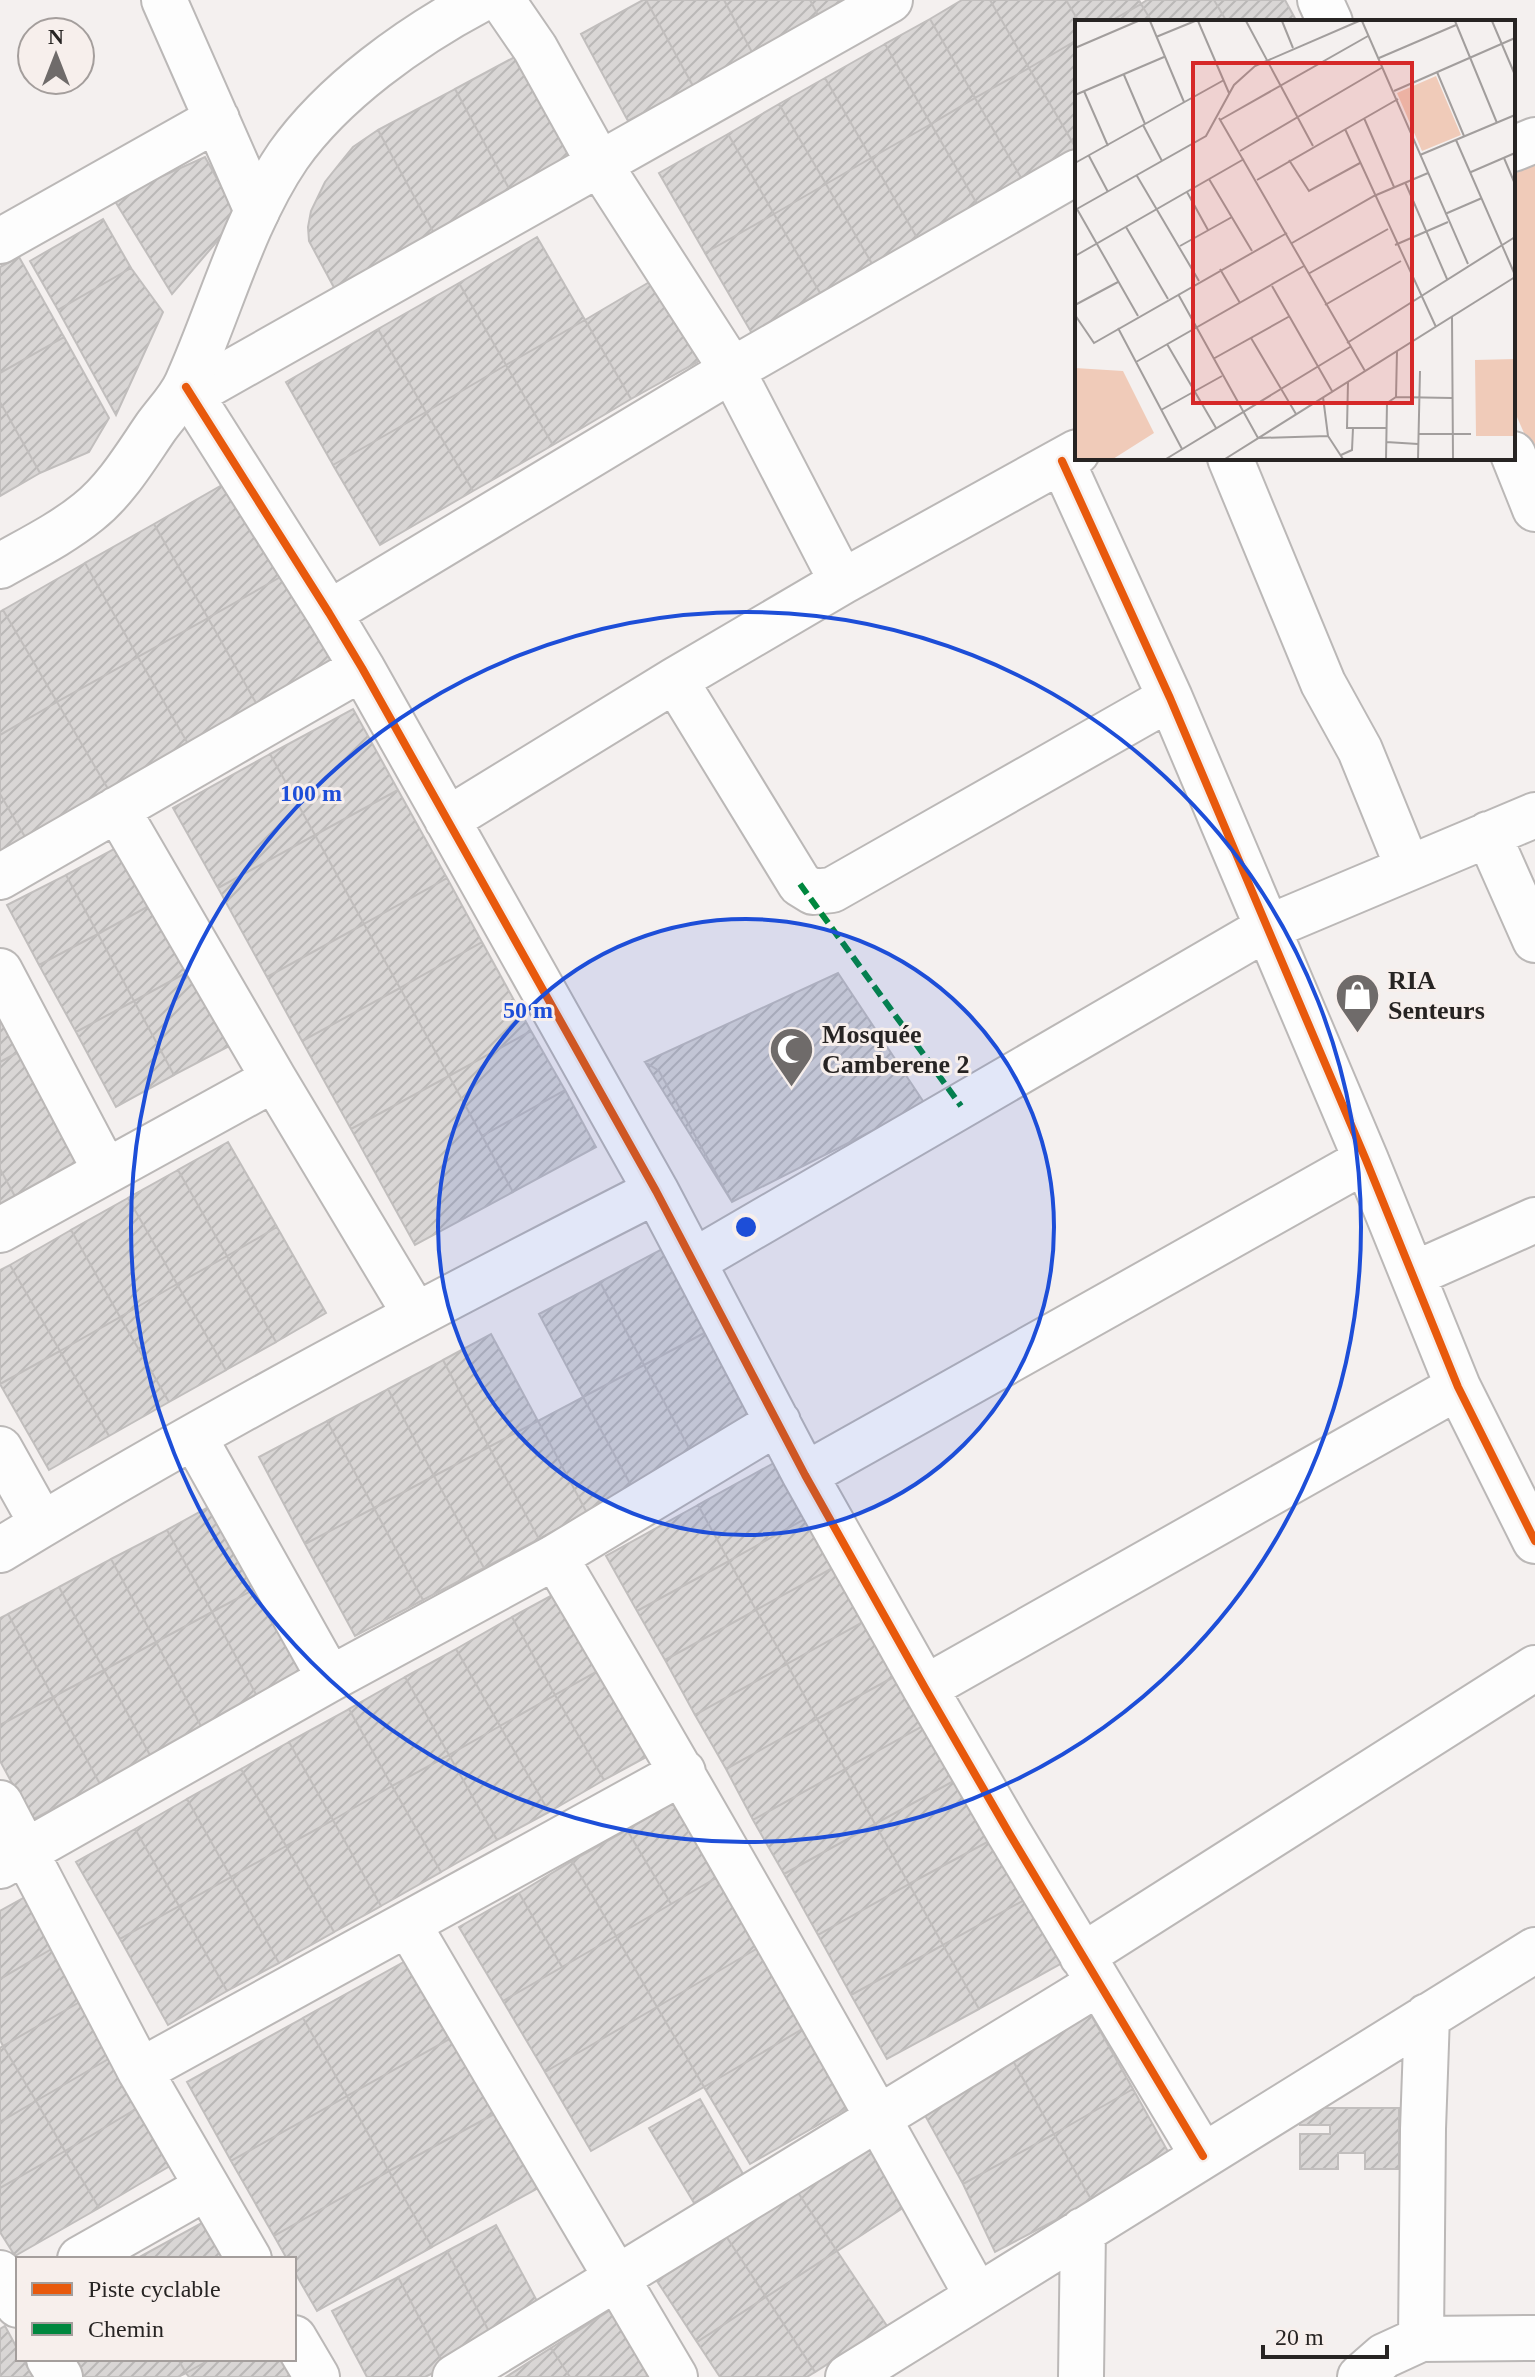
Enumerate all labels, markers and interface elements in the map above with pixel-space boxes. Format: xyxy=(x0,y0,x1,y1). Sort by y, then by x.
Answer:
north arrow xyxy=(16,16,96,96)
inset map xyxy=(1075,20,1515,460)
text: N xyxy=(48,24,64,49)
text: 100 m xyxy=(280,780,342,806)
place label: RIA Senteurs xyxy=(1388,966,1485,1025)
shop icon: RIA Senteurs xyxy=(1333,971,1381,1034)
text: 50 m xyxy=(503,997,553,1023)
place label: Mosquée Camberene 2 xyxy=(822,1020,970,1079)
mosque icon: Mosquée Camberene 2 xyxy=(767,1025,815,1088)
centre of rings xyxy=(732,1213,760,1241)
legend xyxy=(16,2257,296,2361)
text: Piste cyclable xyxy=(88,2276,221,2302)
scale bar xyxy=(1263,2309,1387,2359)
text: Chemin xyxy=(88,2316,164,2342)
text: 20 m xyxy=(1275,2324,1324,2350)

